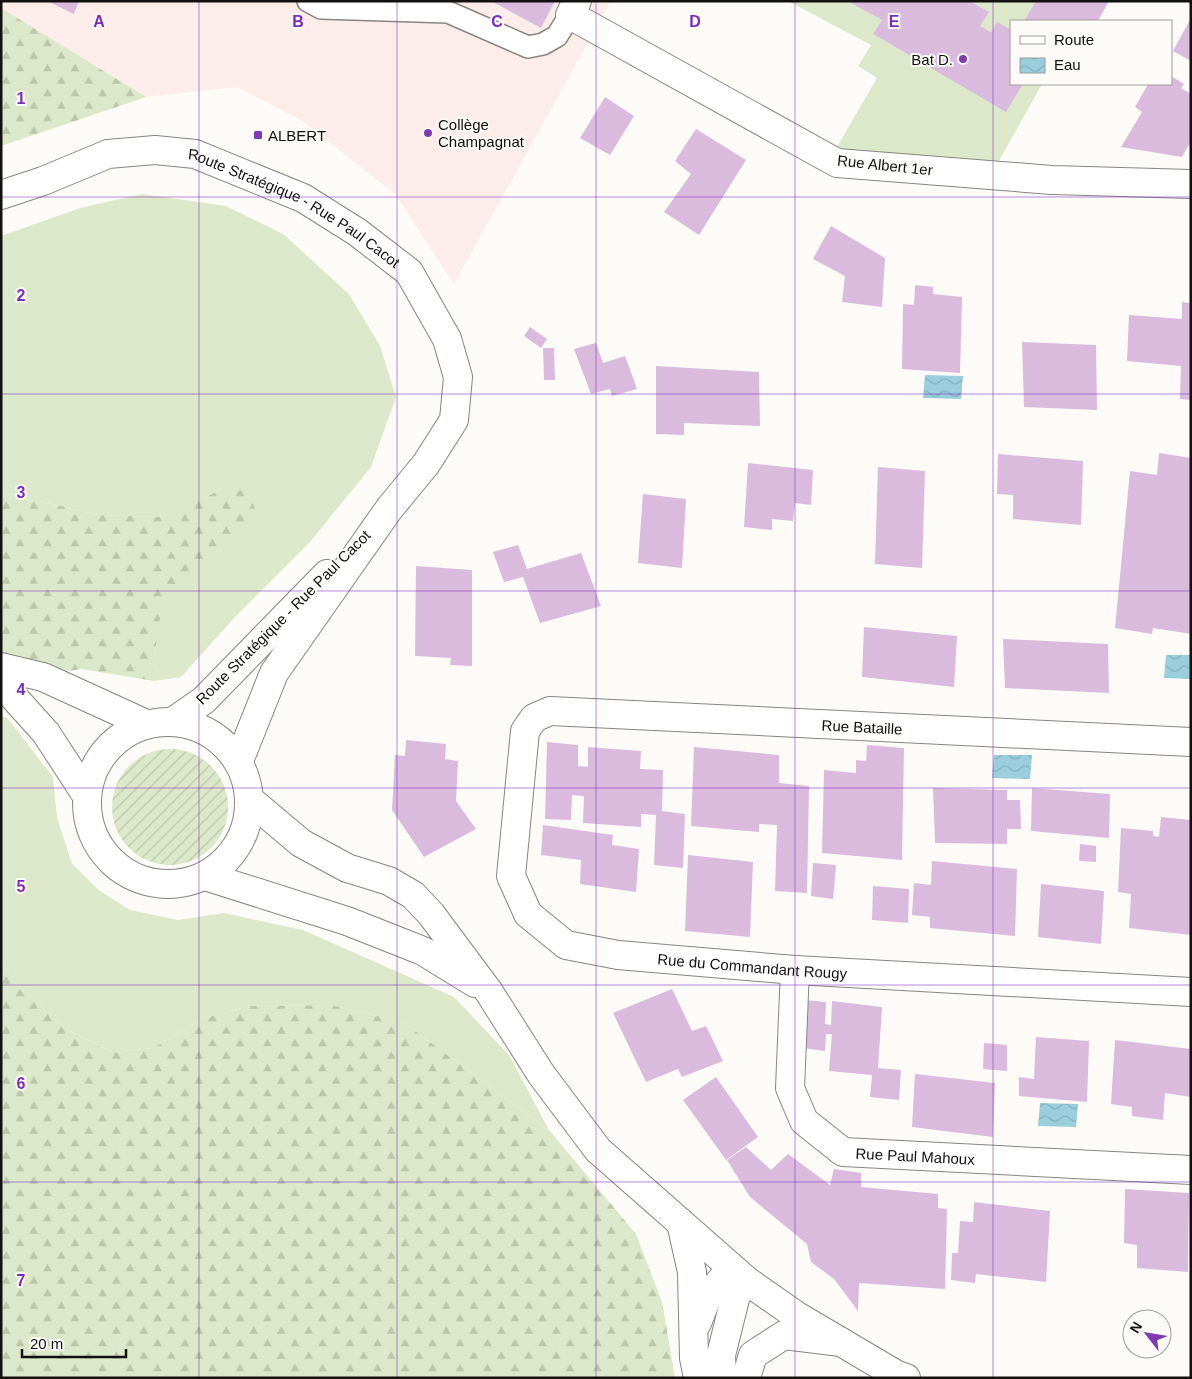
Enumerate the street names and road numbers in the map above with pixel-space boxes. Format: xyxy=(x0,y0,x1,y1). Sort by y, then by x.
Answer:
street label: Route Stratégique - Rue Paul Cacot xyxy=(187,145,404,271)
street label: Rue Albert 1er xyxy=(836,152,934,178)
street label: Route Stratégique - Rue Paul Cacot xyxy=(192,526,374,708)
street label: Rue Bataille xyxy=(821,716,903,738)
street label: Rue du Commandant Rougy xyxy=(657,950,848,981)
street label: Rue Paul Mahoux xyxy=(855,1144,976,1167)

